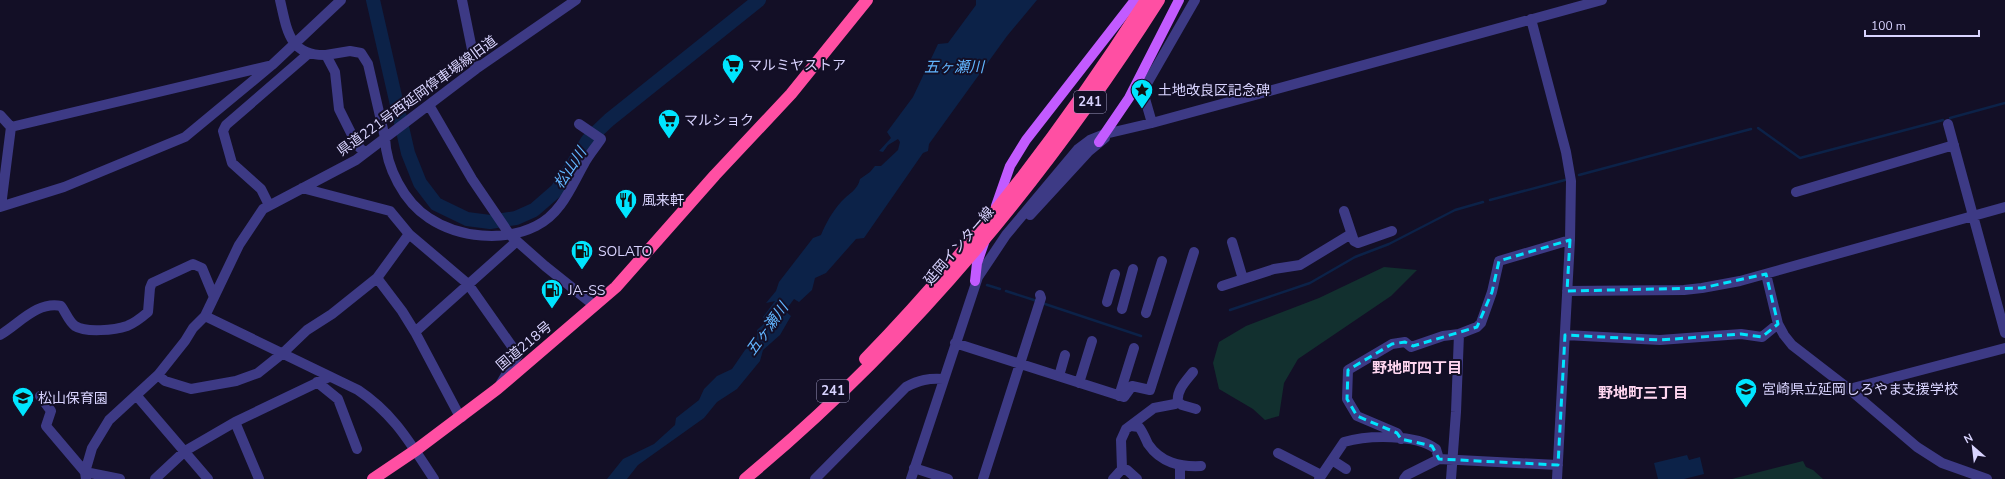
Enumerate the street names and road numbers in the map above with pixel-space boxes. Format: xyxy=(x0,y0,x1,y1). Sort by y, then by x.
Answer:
street label: 県道221号西延岡停車場線旧道 xyxy=(333,32,501,160)
road number: 241 xyxy=(1074,91,1106,113)
street label: 延岡インター線 xyxy=(920,203,998,289)
street label: 国道218号 xyxy=(492,317,556,375)
road number: 241 xyxy=(817,380,849,402)

